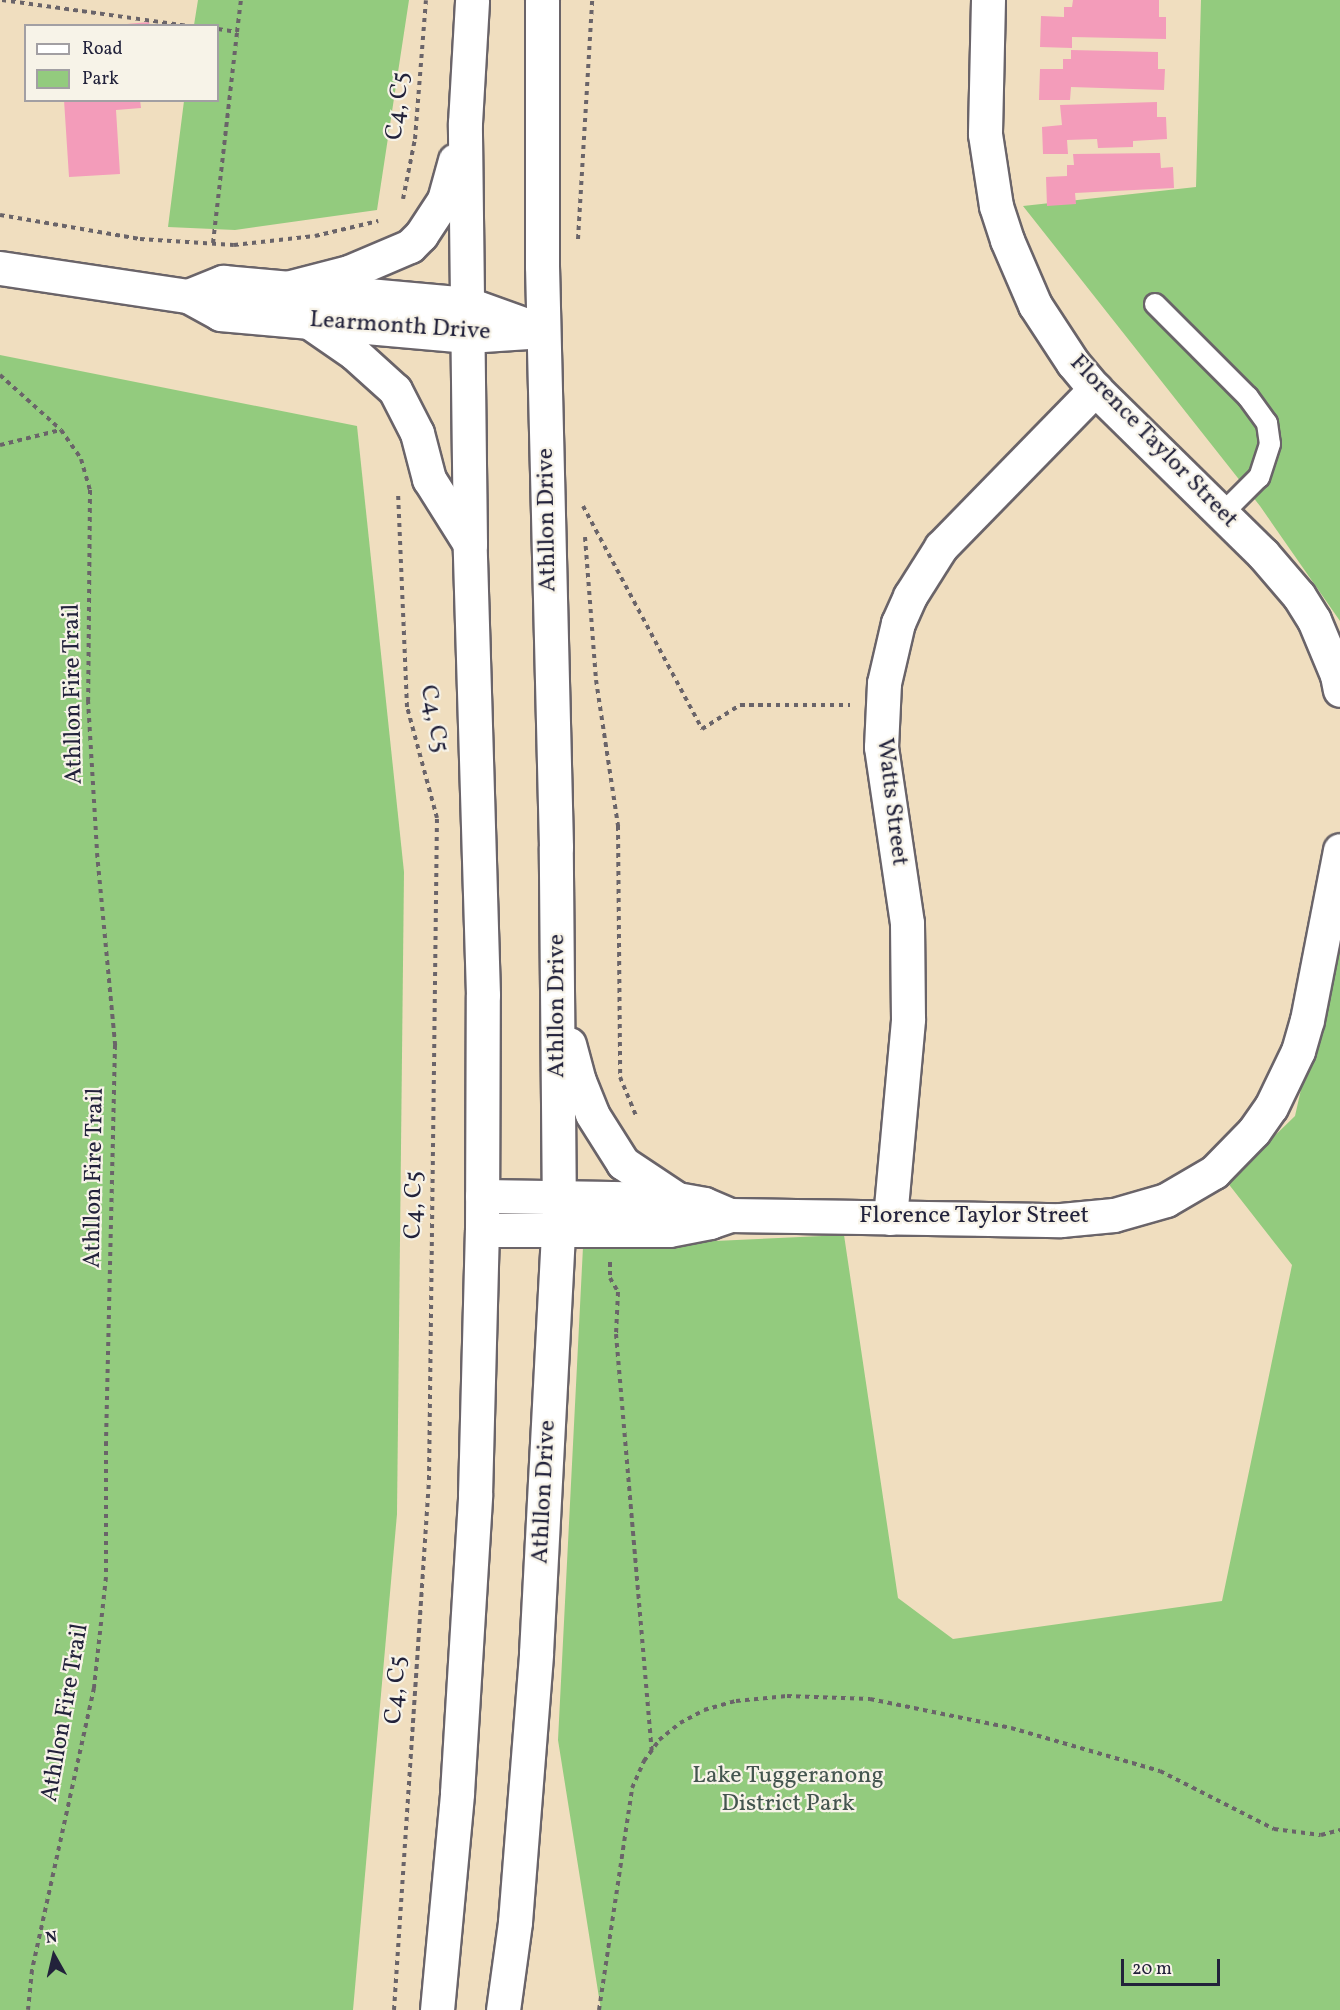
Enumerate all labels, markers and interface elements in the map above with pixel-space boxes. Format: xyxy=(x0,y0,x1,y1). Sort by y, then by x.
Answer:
legend xyxy=(24,24,219,102)
text: Road xyxy=(82,37,123,62)
text: Park xyxy=(82,67,119,92)
street label: C4, C5 xyxy=(381,71,417,141)
street label: Learmonth Drive xyxy=(309,306,491,348)
street label: Florence Taylor Street xyxy=(1063,349,1243,535)
street label: Athllon Drive xyxy=(532,448,564,592)
street label: Athllon Fire Trail xyxy=(58,603,90,785)
street label: C4, C5 xyxy=(412,683,454,755)
street label: Watts Street xyxy=(869,736,913,868)
street label: Athllon Drive xyxy=(544,934,572,1078)
street label: Athllon Fire Trail xyxy=(79,1087,111,1269)
street label: C4, C5 xyxy=(400,1171,430,1239)
street label: Florence Taylor Street xyxy=(859,1203,1089,1231)
street label: Athllon Drive xyxy=(527,1419,563,1565)
street label: Athllon Fire Trail xyxy=(36,1621,96,1805)
street label: C4, C5 xyxy=(380,1655,414,1725)
park label: Lake Tuggeranong District Park xyxy=(692,1763,884,1819)
north arrow xyxy=(24,1926,84,1986)
text: N xyxy=(44,1926,59,1950)
scale bar xyxy=(1124,1947,1223,1985)
text: 20 m xyxy=(1132,1957,1172,1982)

